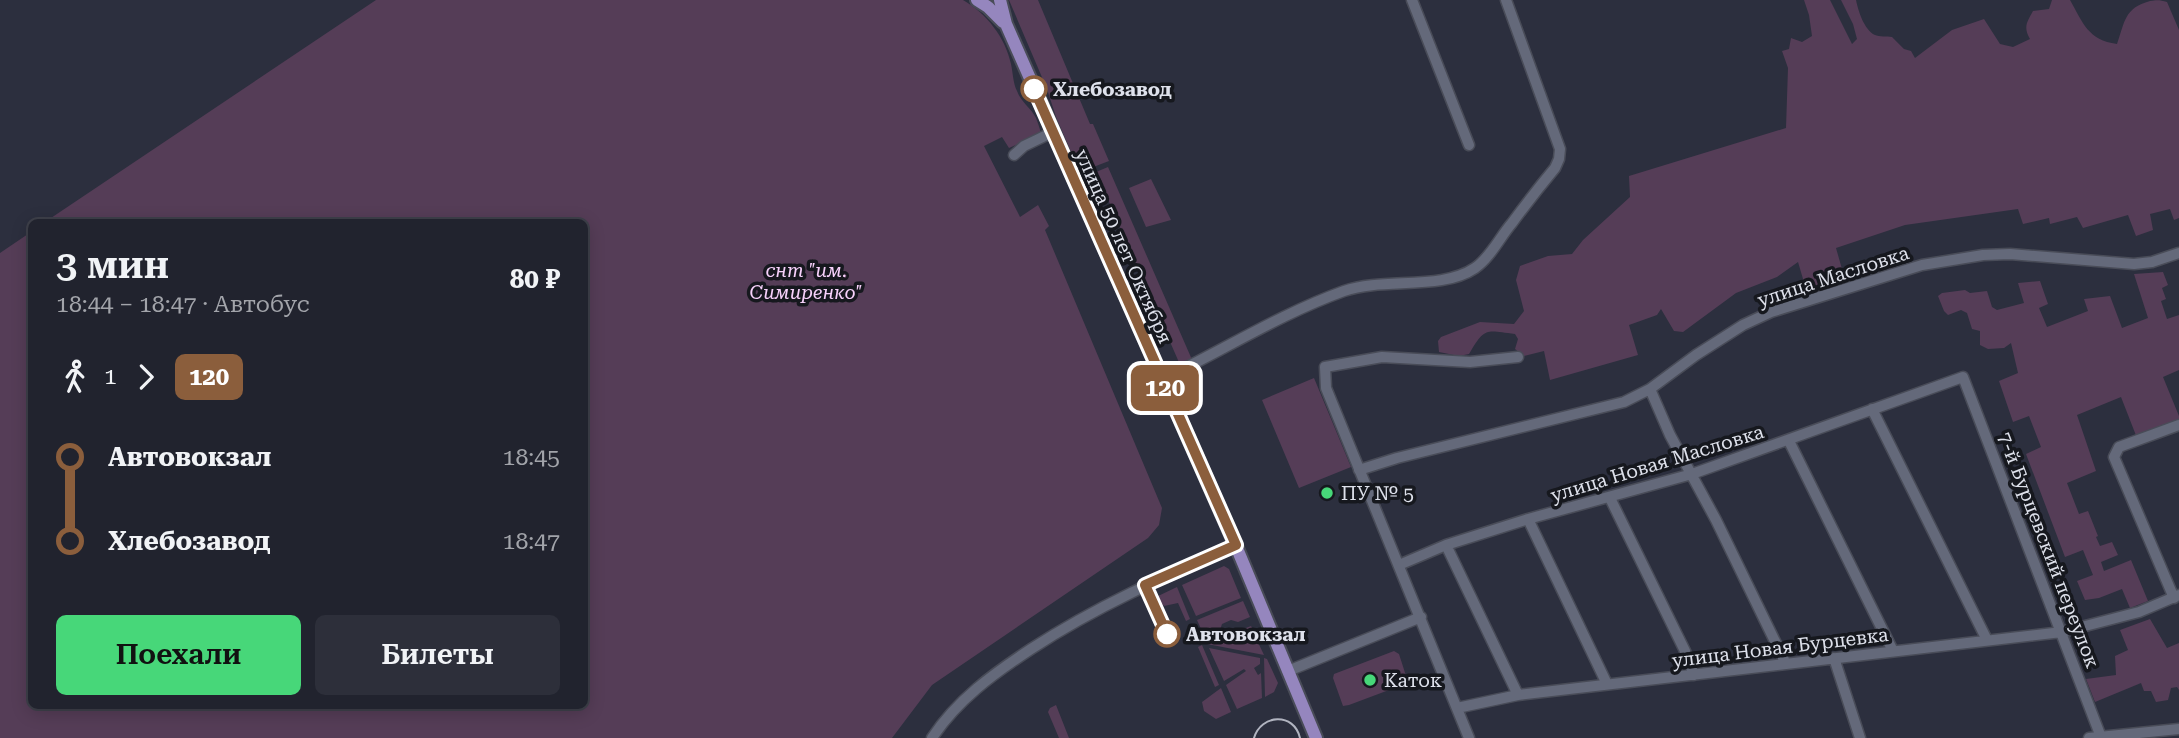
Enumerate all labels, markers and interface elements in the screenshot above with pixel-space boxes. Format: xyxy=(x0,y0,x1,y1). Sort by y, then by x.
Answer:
marker: Хлебозавод xyxy=(1021,76,1047,102)
place label: Хлебозавод xyxy=(1053,78,1172,101)
street label: улица 50 лет Октября xyxy=(1070,146,1177,347)
street label: улица Масловка xyxy=(1755,241,1912,312)
text: 3 мин xyxy=(56,243,169,287)
park label: снт "им. Симиренко" xyxy=(750,259,862,304)
text: 80 ₽ xyxy=(510,264,560,294)
text: 18:44 – 18:47 · Автобус xyxy=(56,291,310,318)
icon: walk xyxy=(56,358,94,396)
icon: forward xyxy=(127,358,165,396)
text: 1 xyxy=(104,363,117,390)
text: 120 xyxy=(189,363,229,391)
line badge: 120 xyxy=(1125,365,1205,411)
text: 120 xyxy=(1145,374,1185,402)
street label: улица Новая Масловка xyxy=(1548,420,1767,507)
street label: 7-й Бурцевский переулок xyxy=(1993,429,2104,671)
text: Автовокзал xyxy=(108,442,271,472)
text: 18:45 xyxy=(503,444,560,471)
place label: ПУ № 5 xyxy=(1341,482,1414,505)
marker: ПУ № 5 xyxy=(1319,485,1335,501)
text: Хлебозавод xyxy=(108,526,271,556)
text: 18:47 xyxy=(503,528,560,555)
button: Поехали xyxy=(56,615,301,695)
button: Билеты xyxy=(315,615,560,695)
marker: Автовокзал xyxy=(1154,621,1180,647)
place label: Автовокзал xyxy=(1186,623,1306,646)
street label: улица Новая Бурцевка xyxy=(1670,623,1890,672)
place label: Каток xyxy=(1384,669,1442,692)
marker: Каток xyxy=(1362,672,1378,688)

